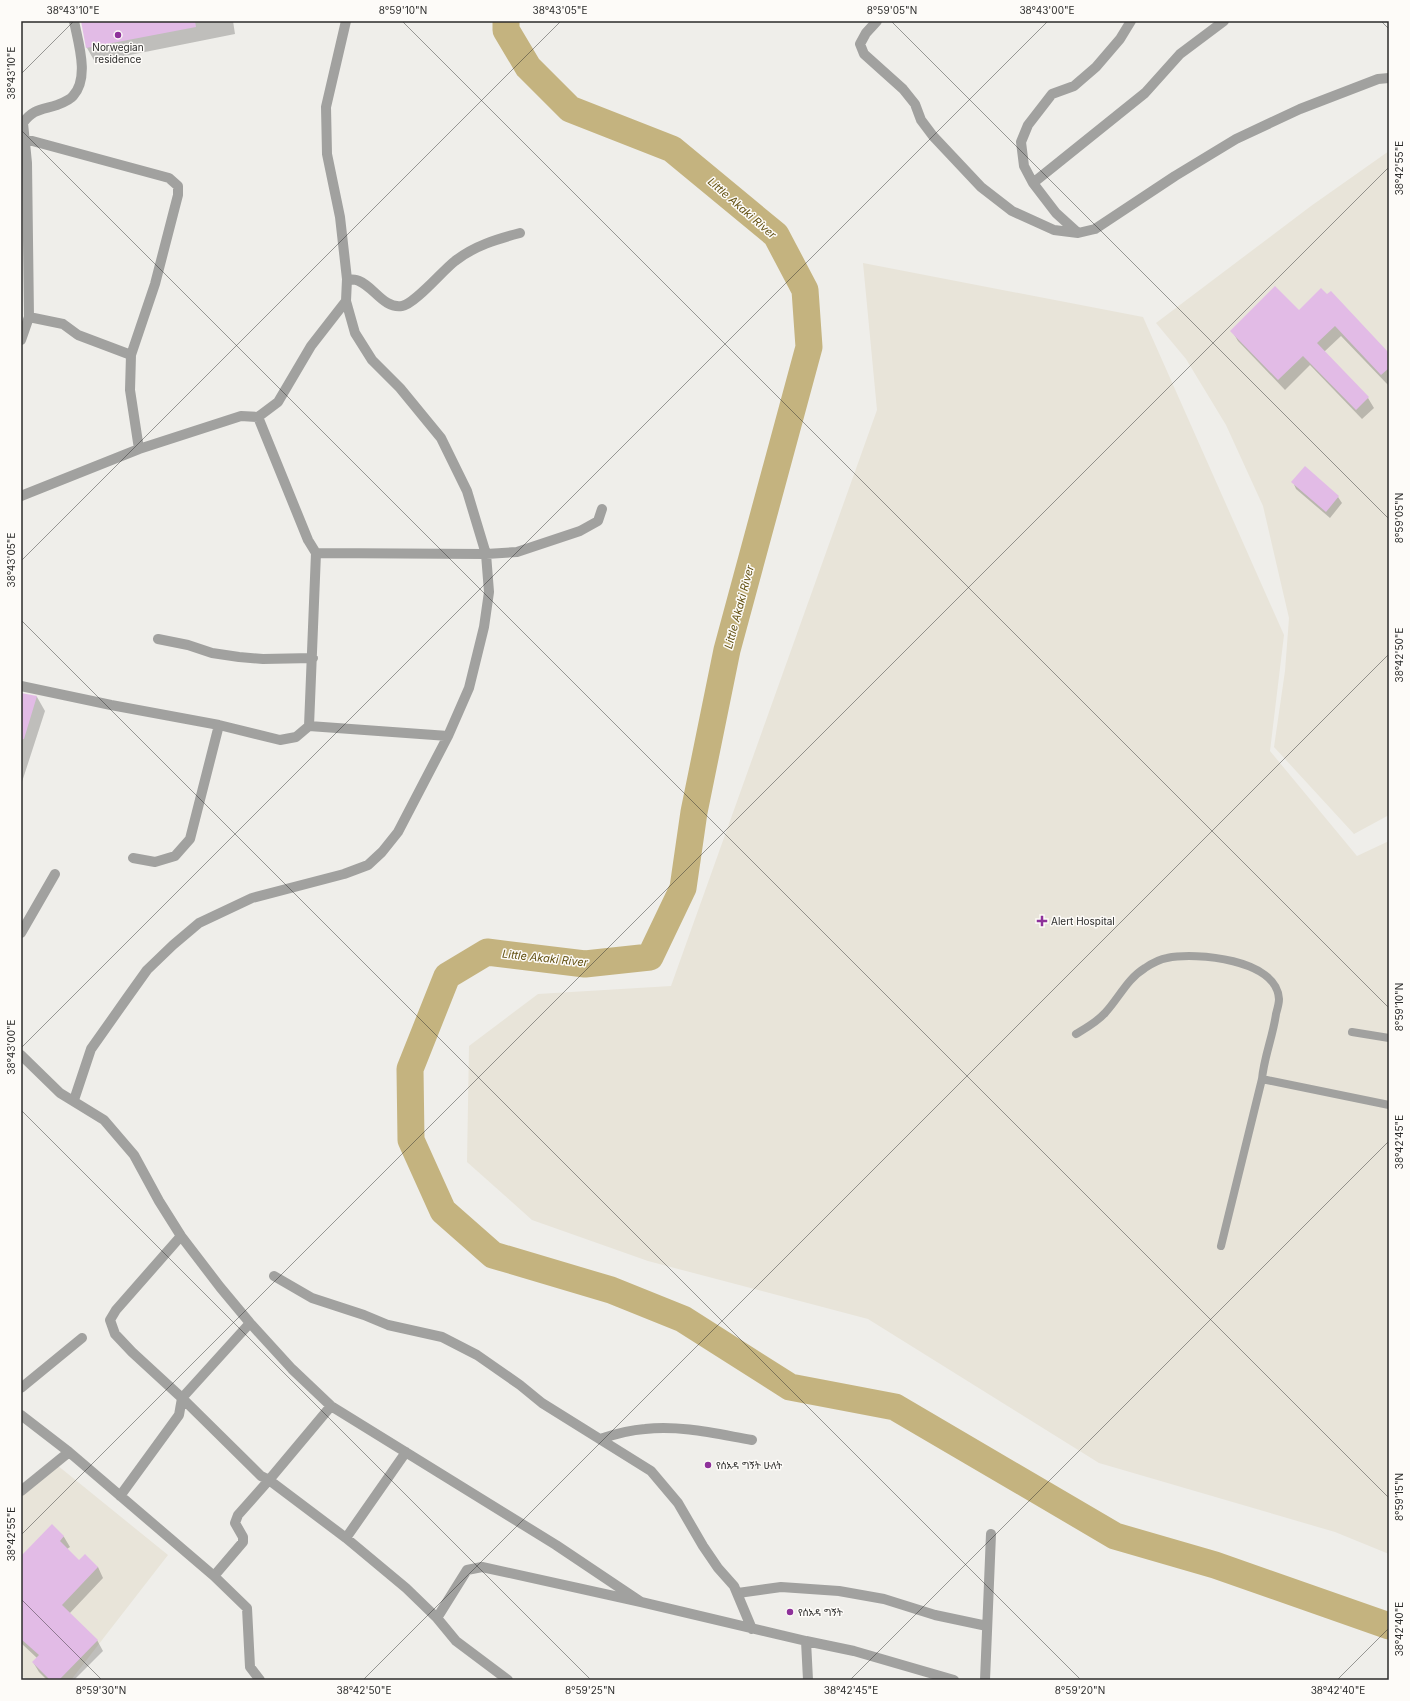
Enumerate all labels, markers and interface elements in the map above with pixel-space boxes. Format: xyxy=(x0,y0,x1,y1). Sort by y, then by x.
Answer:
text: 38°43'10"E xyxy=(47,4,100,16)
text: 8°59'10"N xyxy=(379,4,427,16)
text: 38°43'05"E xyxy=(532,4,588,16)
text: 8°59'05"N xyxy=(867,4,917,16)
text: 38°43'00"E xyxy=(1019,4,1075,16)
marker: Norwegian residence xyxy=(113,30,123,40)
place label: Norwegian residence xyxy=(92,41,144,65)
text: 38°43'10"E xyxy=(5,47,17,100)
text: 38°42'55"E xyxy=(1393,141,1405,195)
water label: Little Akaki River xyxy=(705,174,780,242)
text: 8°59'05"N xyxy=(1393,493,1405,543)
text: 38°43'05"E xyxy=(5,532,17,588)
water label: Little Akaki River xyxy=(721,563,757,650)
text: 38°42'50"E xyxy=(1393,628,1405,682)
marker: Alert Hospital xyxy=(1036,915,1048,927)
place label: Alert Hospital xyxy=(1051,915,1115,927)
water label: Little Akaki River xyxy=(501,947,589,970)
text: 8°59'10"N xyxy=(1393,983,1405,1031)
text: 38°43'00"E xyxy=(5,1019,17,1075)
text: 38°42'45"E xyxy=(1393,1115,1405,1169)
place label: የሰአዳ ግኝት ሁለት xyxy=(716,1459,782,1471)
marker: የሰአዳ ግኝት ሁለት xyxy=(703,1460,713,1470)
text: 8°59'15"N xyxy=(1393,1473,1405,1521)
text: 38°42'55"E xyxy=(5,1507,17,1561)
text: 38°42'40"E xyxy=(1393,1602,1405,1656)
place label: የሰአዳ ግኝት xyxy=(798,1606,843,1618)
marker: የሰአዳ ግኝት xyxy=(785,1607,795,1617)
text: 8°59'30"N xyxy=(76,1684,126,1696)
text: 38°42'50"E xyxy=(337,1684,391,1696)
text: 8°59'25"N xyxy=(565,1684,615,1696)
text: 38°42'45"E xyxy=(824,1684,878,1696)
text: 8°59'20"N xyxy=(1055,1684,1105,1696)
text: 38°42'40"E xyxy=(1311,1684,1365,1696)

